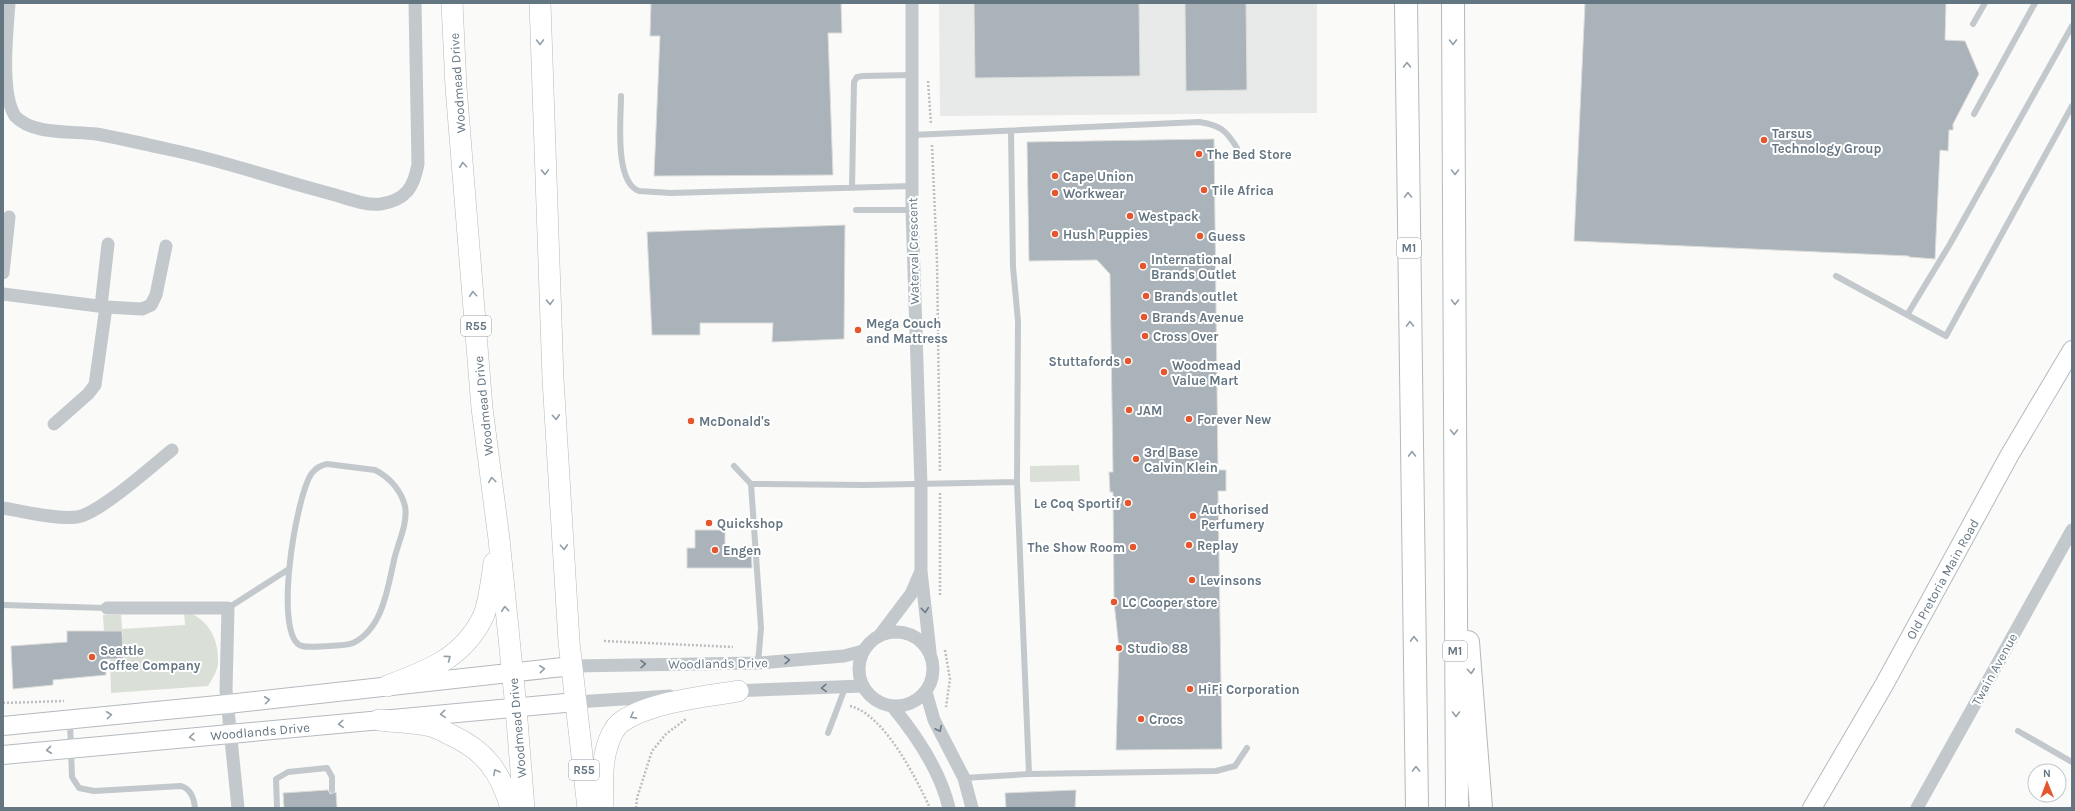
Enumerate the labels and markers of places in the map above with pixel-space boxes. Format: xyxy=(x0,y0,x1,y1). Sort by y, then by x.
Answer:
place label: Tarsus Technology Group xyxy=(1772,126,1881,156)
marker: Tarsus Technology Group xyxy=(1759,135,1769,145)
place label: The Bed Store xyxy=(1207,147,1292,162)
marker: The Bed Store xyxy=(1194,149,1204,159)
place label: Cape Union xyxy=(1063,169,1134,184)
marker: Cape Union xyxy=(1050,171,1060,181)
place label: Tile Africa xyxy=(1212,183,1274,198)
marker: Tile Africa xyxy=(1199,185,1209,195)
place label: Workwear xyxy=(1063,186,1125,201)
marker: Workwear xyxy=(1050,188,1060,198)
place label: Westpack xyxy=(1138,209,1199,224)
marker: Westpack xyxy=(1125,211,1135,221)
place label: Hush Puppies xyxy=(1063,227,1148,242)
marker: Hush Puppies xyxy=(1050,229,1060,239)
place label: Guess xyxy=(1208,229,1246,244)
marker: Guess xyxy=(1195,231,1205,241)
place label: International Brands Outlet xyxy=(1151,252,1237,282)
marker: International Brands Outlet xyxy=(1138,261,1148,271)
place label: Brands outlet xyxy=(1154,289,1238,304)
marker: Brands outlet xyxy=(1141,291,1151,301)
place label: Brands Avenue xyxy=(1152,310,1244,325)
marker: Brands Avenue xyxy=(1139,312,1149,322)
place label: Mega Couch and Mattress xyxy=(866,316,948,346)
marker: Mega Couch and Mattress xyxy=(853,325,863,335)
place label: Cross Over xyxy=(1153,329,1219,344)
marker: Cross Over xyxy=(1140,331,1150,341)
place label: Stuttafords xyxy=(1048,354,1120,369)
marker: Stuttafords xyxy=(1123,356,1133,366)
place label: Woodmead Value Mart xyxy=(1172,358,1241,388)
marker: Woodmead Value Mart xyxy=(1159,367,1169,377)
place label: JAM xyxy=(1137,403,1162,418)
marker: JAM xyxy=(1124,405,1134,415)
place label: Forever New xyxy=(1197,412,1271,427)
place label: McDonald's xyxy=(699,414,771,429)
marker: Forever New xyxy=(1184,414,1194,424)
marker: McDonald's xyxy=(686,416,696,426)
place label: 3rd Base Calvin Klein xyxy=(1144,445,1218,475)
marker: 3rd Base Calvin Klein xyxy=(1131,454,1141,464)
place label: Le Coq Sportif xyxy=(1034,496,1120,512)
marker: Le Coq Sportif xyxy=(1123,498,1133,508)
place label: Authorised Perfumery xyxy=(1201,502,1269,532)
marker: Authorised Perfumery xyxy=(1188,511,1198,521)
place label: Quickshop xyxy=(717,516,783,531)
marker: Quickshop xyxy=(704,518,714,528)
place label: Replay xyxy=(1197,538,1239,553)
place label: The Show Room xyxy=(1028,540,1125,555)
marker: Replay xyxy=(1184,540,1194,550)
marker: The Show Room xyxy=(1128,542,1138,552)
place label: Engen xyxy=(723,543,761,558)
marker: Engen xyxy=(710,545,720,555)
place label: Levinsons xyxy=(1200,573,1262,588)
marker: Levinsons xyxy=(1187,575,1197,585)
place label: LC Cooper store xyxy=(1122,595,1218,610)
marker: LC Cooper store xyxy=(1109,597,1119,607)
place label: Studio 88 xyxy=(1127,641,1188,656)
place label: Seattle Coffee Company xyxy=(100,643,201,673)
marker: Studio 88 xyxy=(1114,643,1124,653)
marker: Seattle Coffee Company xyxy=(87,652,97,662)
place label: HiFi Corporation xyxy=(1198,682,1300,697)
marker: HiFi Corporation xyxy=(1185,684,1195,694)
place label: Crocs xyxy=(1149,712,1184,727)
marker: Crocs xyxy=(1136,714,1146,724)

